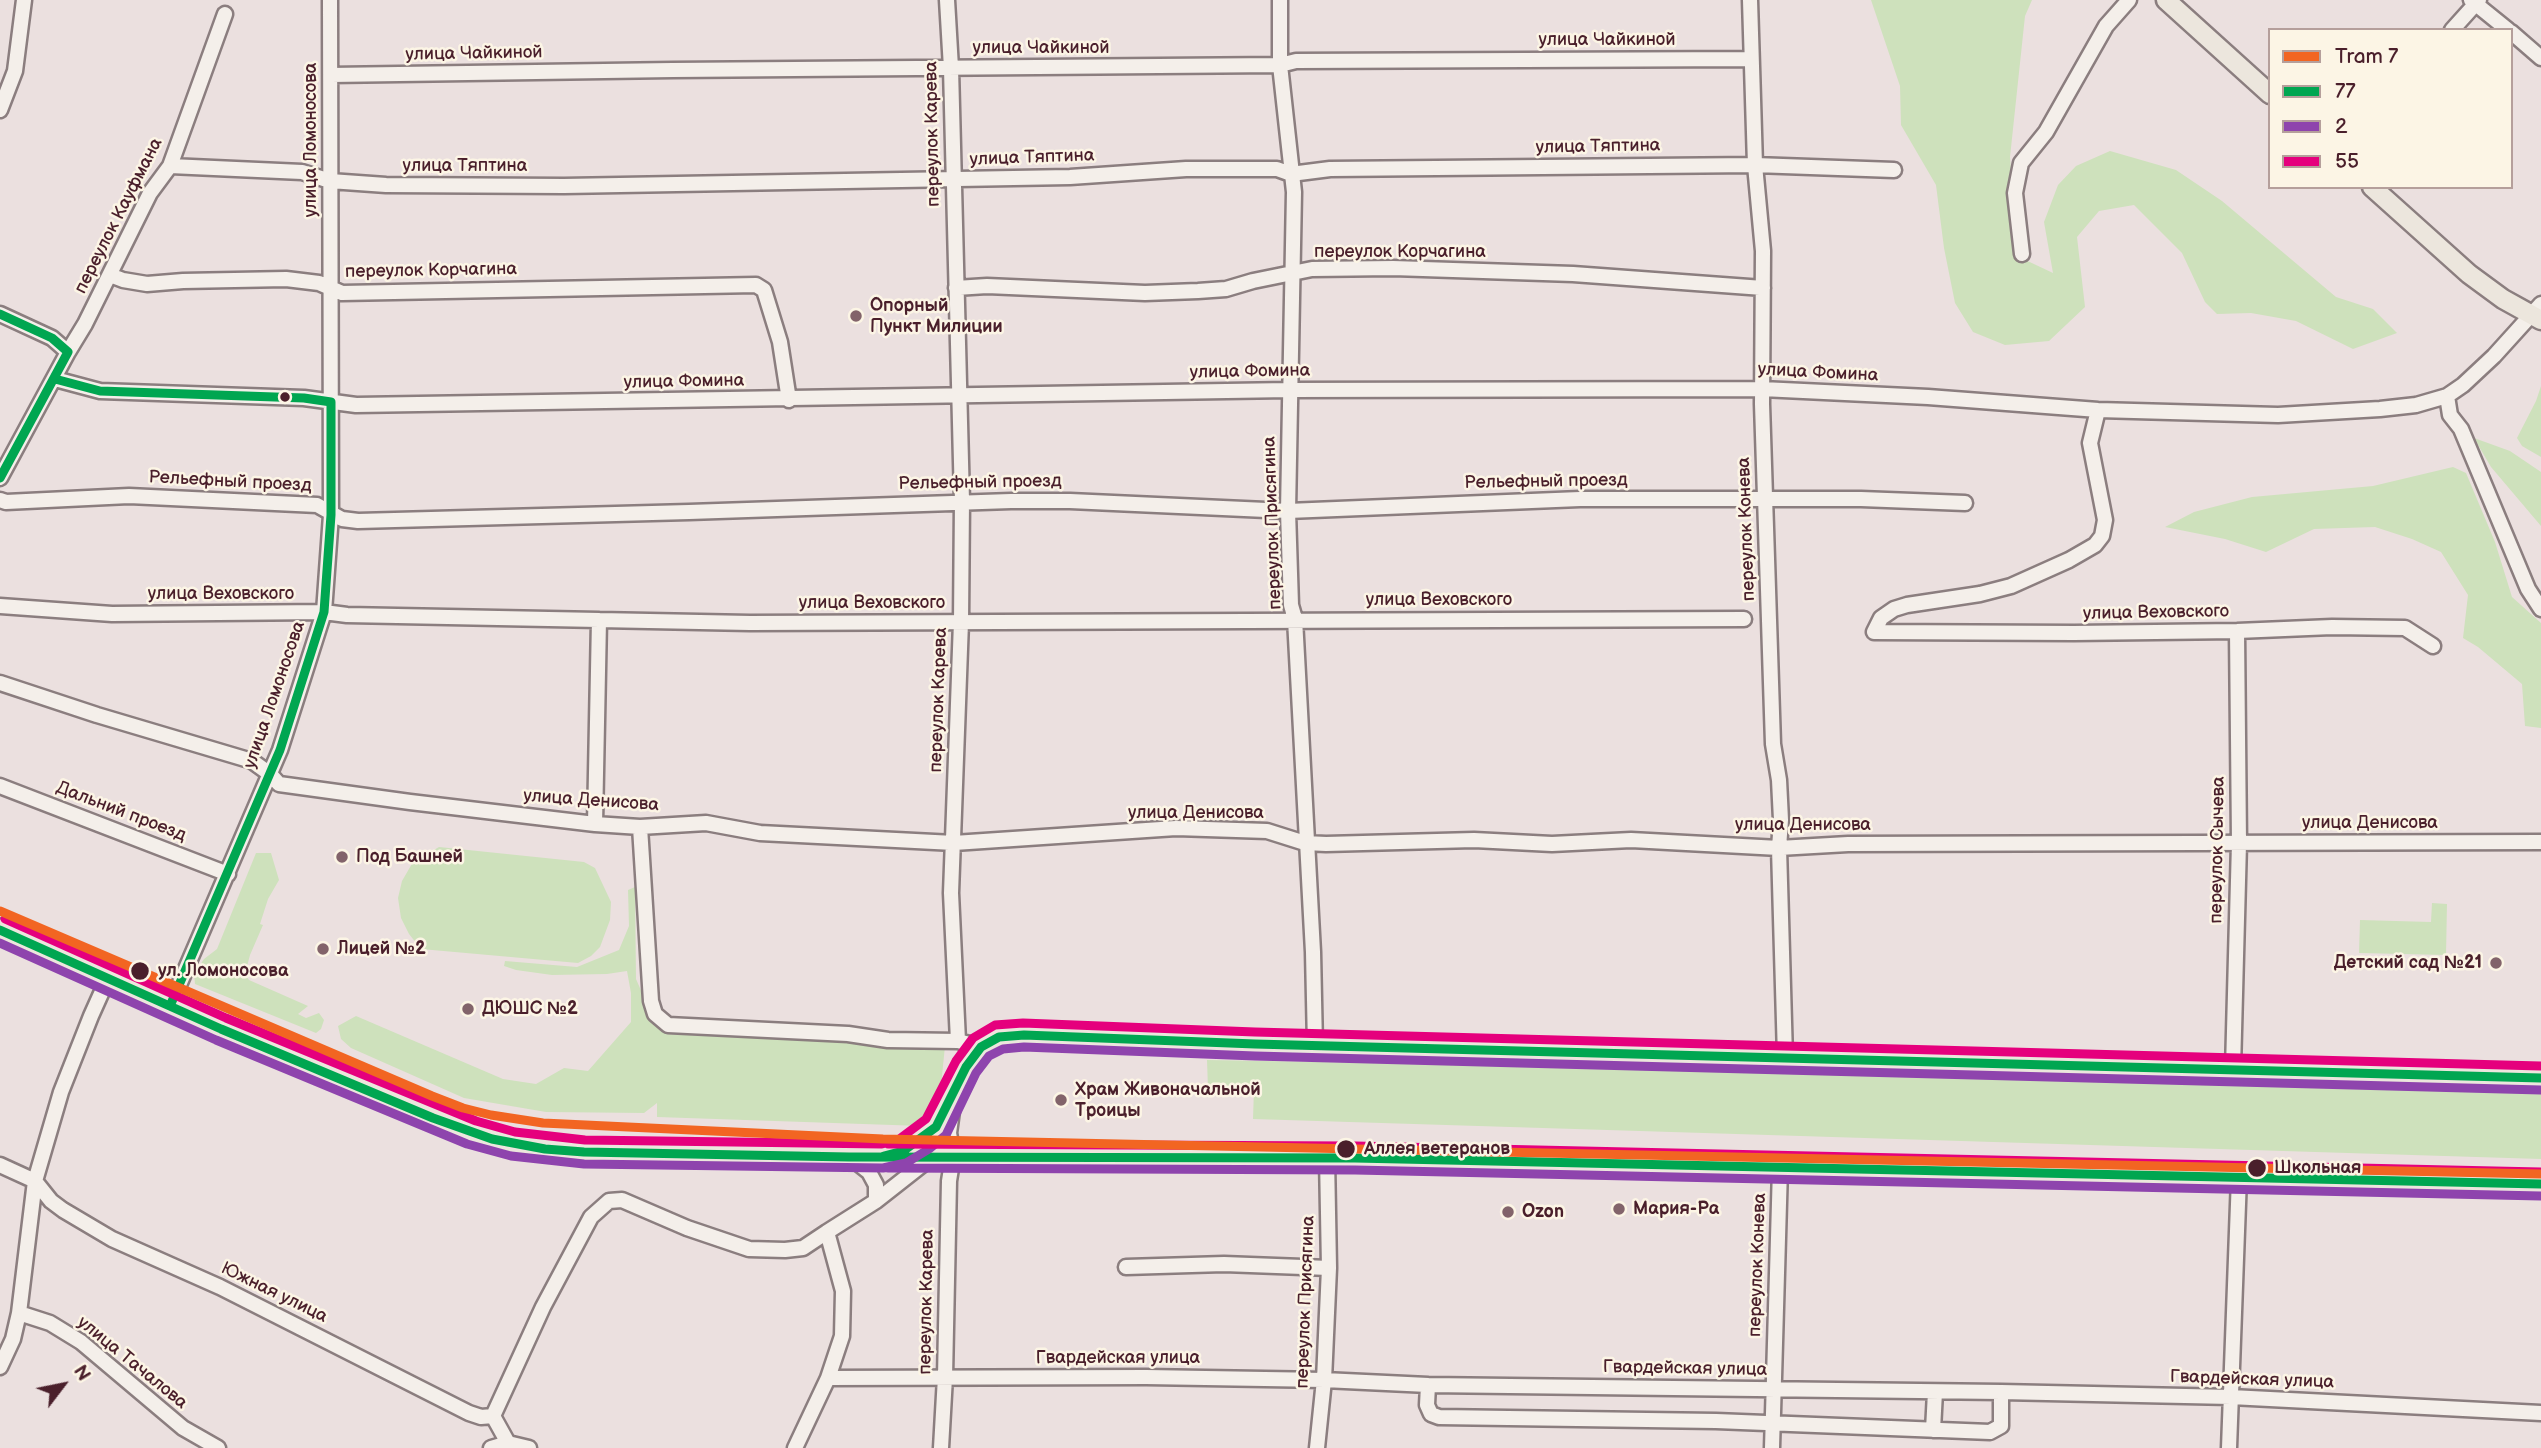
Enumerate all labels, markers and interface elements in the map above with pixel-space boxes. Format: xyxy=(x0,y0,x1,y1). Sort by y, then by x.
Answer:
legend xyxy=(2268,28,2513,189)
street label: улица Чайкиной xyxy=(1538,29,1676,51)
street label: улица Чайкиной xyxy=(972,37,1110,59)
street label: улица Чайкиной xyxy=(405,42,543,66)
text: Tram 7 xyxy=(2335,44,2398,69)
street label: переулок Карева xyxy=(921,61,945,207)
street label: улица Ломоносова xyxy=(300,63,322,217)
text: 77 xyxy=(2335,79,2356,104)
text: 2 xyxy=(2335,114,2347,139)
street label: переулок Кауфмана xyxy=(70,135,168,297)
street label: улица Тяптина xyxy=(1535,135,1661,159)
street label: улица Тяптина xyxy=(969,145,1095,171)
text: 55 xyxy=(2335,149,2359,174)
street label: улица Тяптина xyxy=(403,155,527,177)
street label: переулок Корчагина xyxy=(1314,241,1486,263)
street label: переулок Корчагина xyxy=(345,259,517,283)
place label: Опорный Пункт Милиции xyxy=(870,295,1003,338)
marker: Опорный Пункт Милиции xyxy=(848,308,864,324)
street label: улица Фомина xyxy=(1757,359,1879,387)
street label: улица Фомина xyxy=(1189,360,1311,384)
street label: улица Фомина xyxy=(623,370,745,394)
unlabelled marker xyxy=(278,390,292,404)
street label: переулок Присягина xyxy=(1259,436,1287,610)
street label: переулок Конева xyxy=(1734,457,1760,601)
street label: Рельефный проезд xyxy=(148,467,312,497)
street label: Рельефный проезд xyxy=(1464,470,1628,494)
street label: Рельефный проезд xyxy=(898,471,1062,495)
street label: улица Веховского xyxy=(148,583,294,605)
street label: улица Веховского xyxy=(1366,589,1512,611)
street label: улица Веховского xyxy=(799,592,945,614)
street label: улица Веховского xyxy=(2083,601,2229,625)
street label: улица Ломоносова xyxy=(240,618,310,772)
street label: переулок Карева xyxy=(926,627,952,773)
street label: переулок Сычева xyxy=(2206,776,2230,924)
street label: Дальний проезд xyxy=(53,777,189,847)
street label: улица Денисова xyxy=(522,785,660,817)
street label: улица Денисова xyxy=(1128,802,1264,824)
street label: улица Денисова xyxy=(2302,812,2438,834)
street label: улица Денисова xyxy=(1735,814,1871,836)
place label: Под Башней xyxy=(356,846,463,868)
marker: Под Башней xyxy=(334,849,350,865)
place label: Лицей №2 xyxy=(337,938,426,960)
marker: Лицей №2 xyxy=(315,941,331,957)
place label: Детский сад №21 xyxy=(2334,952,2482,974)
marker: Детский сад №21 xyxy=(2488,955,2504,971)
marker: ул. Ломоносова xyxy=(129,960,151,982)
place label: ул. Ломоносова xyxy=(158,960,288,982)
place label: ДЮШС №2 xyxy=(482,998,578,1020)
marker: ДЮШС №2 xyxy=(460,1001,476,1017)
place label: Храм Живоначальной Троицы xyxy=(1075,1079,1261,1122)
marker: Храм Живоначальной Троицы xyxy=(1053,1092,1069,1108)
marker: Аллея ветеранов xyxy=(1335,1138,1357,1160)
place label: Аллея ветеранов xyxy=(1364,1138,1510,1160)
marker: Школьная xyxy=(2246,1157,2268,1179)
place label: Школьная xyxy=(2274,1157,2361,1179)
street label: переулок Конева xyxy=(1745,1193,1771,1337)
place label: Мария-Ра xyxy=(1633,1198,1719,1220)
place label: Ozon xyxy=(1522,1201,1564,1223)
marker: Мария-Ра xyxy=(1611,1201,1627,1217)
marker: Ozon xyxy=(1500,1204,1516,1220)
street label: переулок Присягина xyxy=(1292,1215,1320,1389)
street label: переулок Карева xyxy=(915,1229,939,1375)
street label: Южная улица xyxy=(217,1258,331,1328)
street label: улица Тачалова xyxy=(73,1312,191,1414)
street label: Гвардейская улица xyxy=(1036,1347,1200,1369)
north arrow xyxy=(28,1350,98,1420)
street label: Гвардейская улица xyxy=(1603,1357,1767,1381)
text: N xyxy=(68,1361,95,1386)
street label: Гвардейская улица xyxy=(2170,1366,2334,1394)

